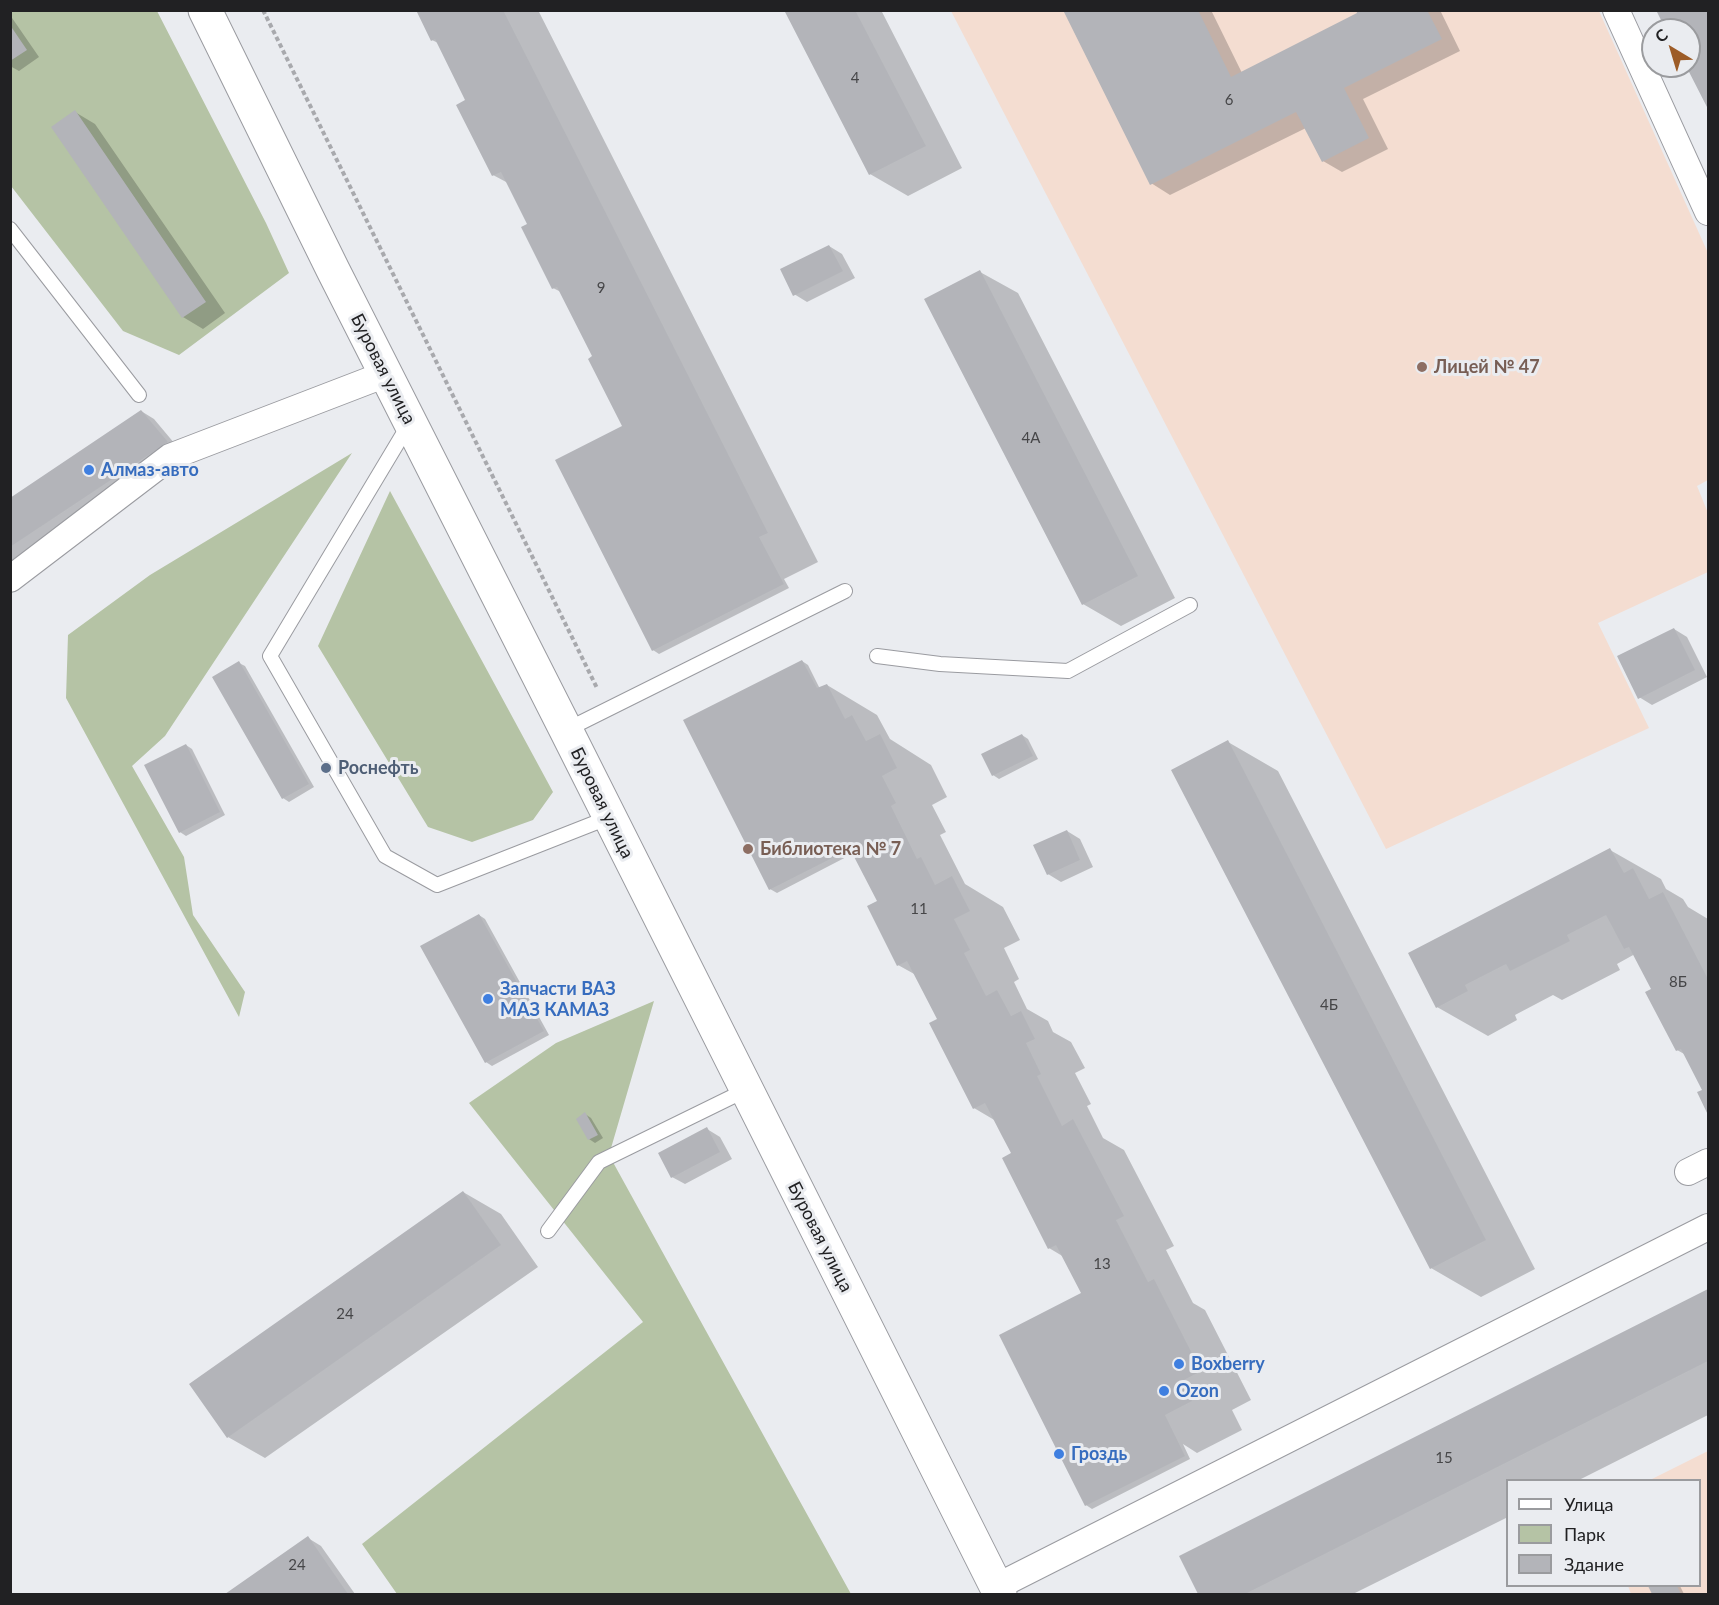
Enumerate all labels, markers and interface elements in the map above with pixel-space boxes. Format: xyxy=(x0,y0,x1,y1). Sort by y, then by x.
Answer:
north arrow xyxy=(1641,18,1701,78)
text: С xyxy=(1651,24,1671,46)
house number: 4 xyxy=(851,69,859,87)
house number: 6 xyxy=(1225,91,1233,109)
house number: 9 xyxy=(597,279,605,297)
street label: Буровая улица xyxy=(346,310,420,428)
place label: Лицей № 47 xyxy=(1434,356,1540,378)
marker: Лицей № 47 xyxy=(1415,360,1429,374)
house number: 4А xyxy=(1022,429,1040,447)
place label: Алмаз-авто xyxy=(101,459,199,481)
marker: Алмаз-авто xyxy=(82,463,96,477)
street label: Буровая улица xyxy=(566,744,638,862)
place label: Роснефть xyxy=(338,757,418,779)
marker: Роснефть xyxy=(319,761,333,775)
place label: Библиотека № 7 xyxy=(760,838,901,860)
marker: Библиотека № 7 xyxy=(741,842,755,856)
house number: 11 xyxy=(910,900,928,918)
house number: 8Б xyxy=(1669,973,1687,991)
place label: Запчасти ВАЗ МАЗ КАМАЗ xyxy=(500,978,616,1020)
marker: Запчасти ВАЗ МАЗ КАМАЗ xyxy=(481,992,495,1006)
house number: 4Б xyxy=(1320,996,1338,1014)
street label: Буровая улица xyxy=(783,1178,857,1296)
house number: 13 xyxy=(1093,1255,1111,1273)
house number: 24 xyxy=(336,1305,354,1323)
place label: Boxberry xyxy=(1191,1353,1265,1375)
marker: Boxberry xyxy=(1172,1357,1186,1371)
place label: Ozon xyxy=(1176,1380,1219,1402)
marker: Ozon xyxy=(1157,1384,1171,1398)
place label: Гроздь xyxy=(1071,1443,1127,1465)
marker: Гроздь xyxy=(1052,1447,1066,1461)
house number: 15 xyxy=(1435,1449,1453,1467)
legend xyxy=(1506,1479,1701,1587)
text: Улица xyxy=(1564,1493,1614,1515)
text: Парк xyxy=(1564,1523,1605,1545)
text: Здание xyxy=(1564,1553,1624,1575)
house number: 24 xyxy=(288,1556,306,1574)

